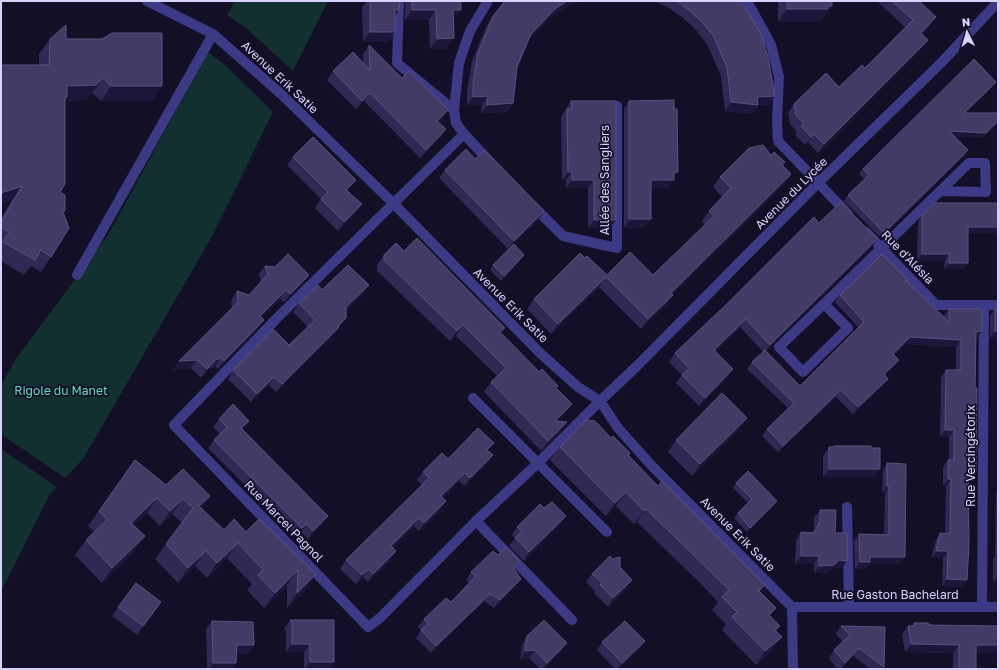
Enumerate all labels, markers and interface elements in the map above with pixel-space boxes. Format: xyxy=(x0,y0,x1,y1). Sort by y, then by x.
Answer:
north arrow xyxy=(947,12,987,52)
text: N xyxy=(961,15,971,28)
street label: Avenue Erik Satie xyxy=(238,38,322,116)
street label: Allée des Sangliers xyxy=(597,125,612,235)
street label: Avenue du Lycée xyxy=(752,154,830,232)
street label: Rue d'Alésia xyxy=(879,227,937,287)
street label: Avenue Erik Satie xyxy=(470,264,552,346)
park label: Rigole du Manet xyxy=(14,383,108,398)
street label: Rue Vercingétorix xyxy=(963,405,978,507)
street label: Rue Marcel Pagnol xyxy=(241,477,327,565)
street label: Avenue Erik Satie xyxy=(697,493,779,575)
street label: Rue Gaston Bachelard xyxy=(831,587,959,602)

